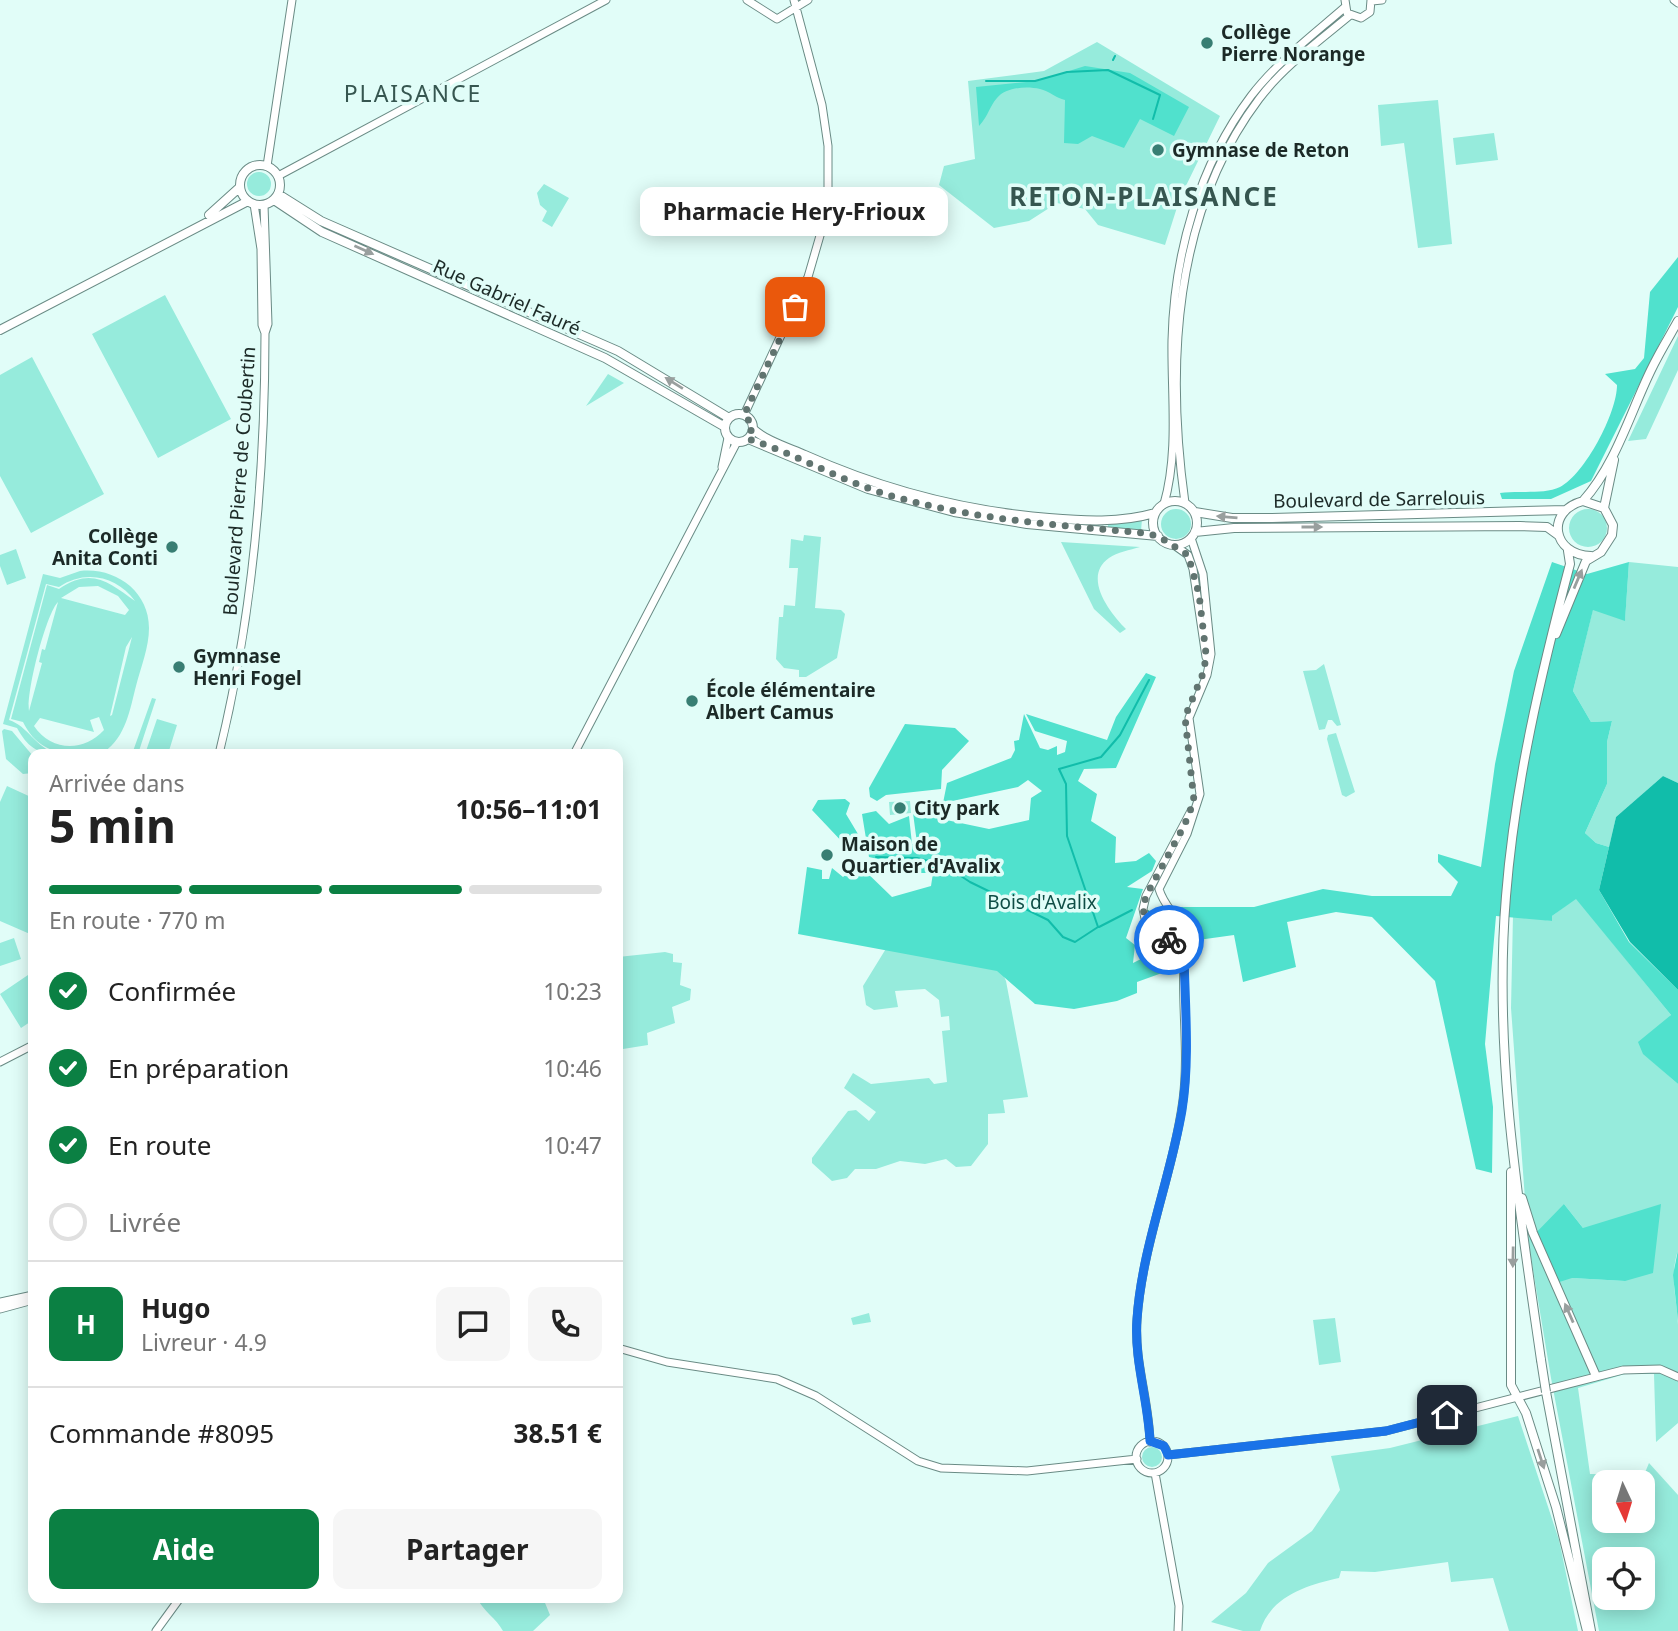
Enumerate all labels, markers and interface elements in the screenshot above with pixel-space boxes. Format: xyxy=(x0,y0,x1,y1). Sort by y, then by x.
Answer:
place label: Collège Pierre Norange xyxy=(1221,19,1365,67)
marker: Collège Pierre Norange xyxy=(1199,35,1215,51)
district label: PLAISANCE xyxy=(344,77,482,109)
place label: Gymnase de Reton xyxy=(1172,137,1349,163)
marker: Gymnase de Reton xyxy=(1150,142,1166,158)
district label: RETON-PLAISANCE xyxy=(1009,178,1279,214)
callout: Pharmacie Hery-Frioux xyxy=(641,188,949,237)
text: Pharmacie Hery-Frioux xyxy=(663,195,925,227)
one-way arrow xyxy=(353,245,374,256)
street label: Rue Gabriel Fauré xyxy=(429,253,585,341)
pin xyxy=(765,277,825,337)
icon: bag xyxy=(776,288,814,326)
street label: Boulevard Pierre de Coubertin xyxy=(217,346,261,616)
one-way arrow xyxy=(665,377,684,390)
street label: Boulevard de Sarrelouis xyxy=(1273,484,1485,514)
one-way arrow xyxy=(1216,511,1238,522)
one-way arrow xyxy=(1301,521,1323,533)
place label: Collège Anita Conti xyxy=(52,523,158,571)
marker: Collège Anita Conti xyxy=(164,539,180,555)
one-way arrow xyxy=(1573,569,1584,590)
place label: Gymnase Henri Fogel xyxy=(193,643,302,691)
marker: Gymnase Henri Fogel xyxy=(171,659,187,675)
place label: École élémentaire Albert Camus xyxy=(706,677,876,725)
marker: École élémentaire Albert Camus xyxy=(684,693,700,709)
text: Arrivée dans xyxy=(49,767,185,799)
text: 10:56–11:01 xyxy=(455,791,602,827)
text: 5 min xyxy=(49,794,176,856)
place label: City park xyxy=(914,795,1000,821)
marker: City park xyxy=(892,800,908,816)
place label: Maison de Quartier d'Avalix xyxy=(841,831,1000,879)
marker: Maison de Quartier d'Avalix xyxy=(819,847,835,863)
park label: Bois d'Avalix xyxy=(987,889,1097,915)
text: En route · 770 m xyxy=(49,904,226,936)
courier xyxy=(1134,905,1204,975)
icon: bike xyxy=(1150,921,1188,959)
icon: check xyxy=(49,972,87,1010)
text: Confirmée xyxy=(108,973,236,1009)
text: 10:23 xyxy=(543,975,602,1007)
icon: check xyxy=(49,1049,87,1087)
text: En préparation xyxy=(108,1050,289,1086)
text: 10:46 xyxy=(543,1052,602,1084)
icon: check xyxy=(49,1126,87,1164)
text: En route xyxy=(108,1127,211,1163)
text: 10:47 xyxy=(543,1129,602,1161)
text: Livrée xyxy=(108,1204,181,1240)
one-way arrow xyxy=(1507,1247,1519,1269)
button: chat xyxy=(436,1287,510,1361)
button: phone xyxy=(528,1287,602,1361)
text: Hugo xyxy=(141,1290,210,1326)
one-way arrow xyxy=(1563,1303,1575,1323)
text: H xyxy=(76,1306,96,1342)
text: Livreur · 4.9 xyxy=(141,1326,267,1358)
pin xyxy=(1417,1385,1477,1445)
icon: home xyxy=(1428,1396,1466,1434)
text: Commande #8095 xyxy=(49,1415,274,1451)
text: 38.51 € xyxy=(514,1415,602,1451)
one-way arrow xyxy=(1536,1449,1546,1470)
north arrow xyxy=(1592,1470,1656,1533)
map controls xyxy=(1592,1470,1655,1610)
button: Aide xyxy=(49,1509,319,1589)
button: Partager xyxy=(333,1509,602,1589)
button: locate xyxy=(1592,1547,1655,1610)

